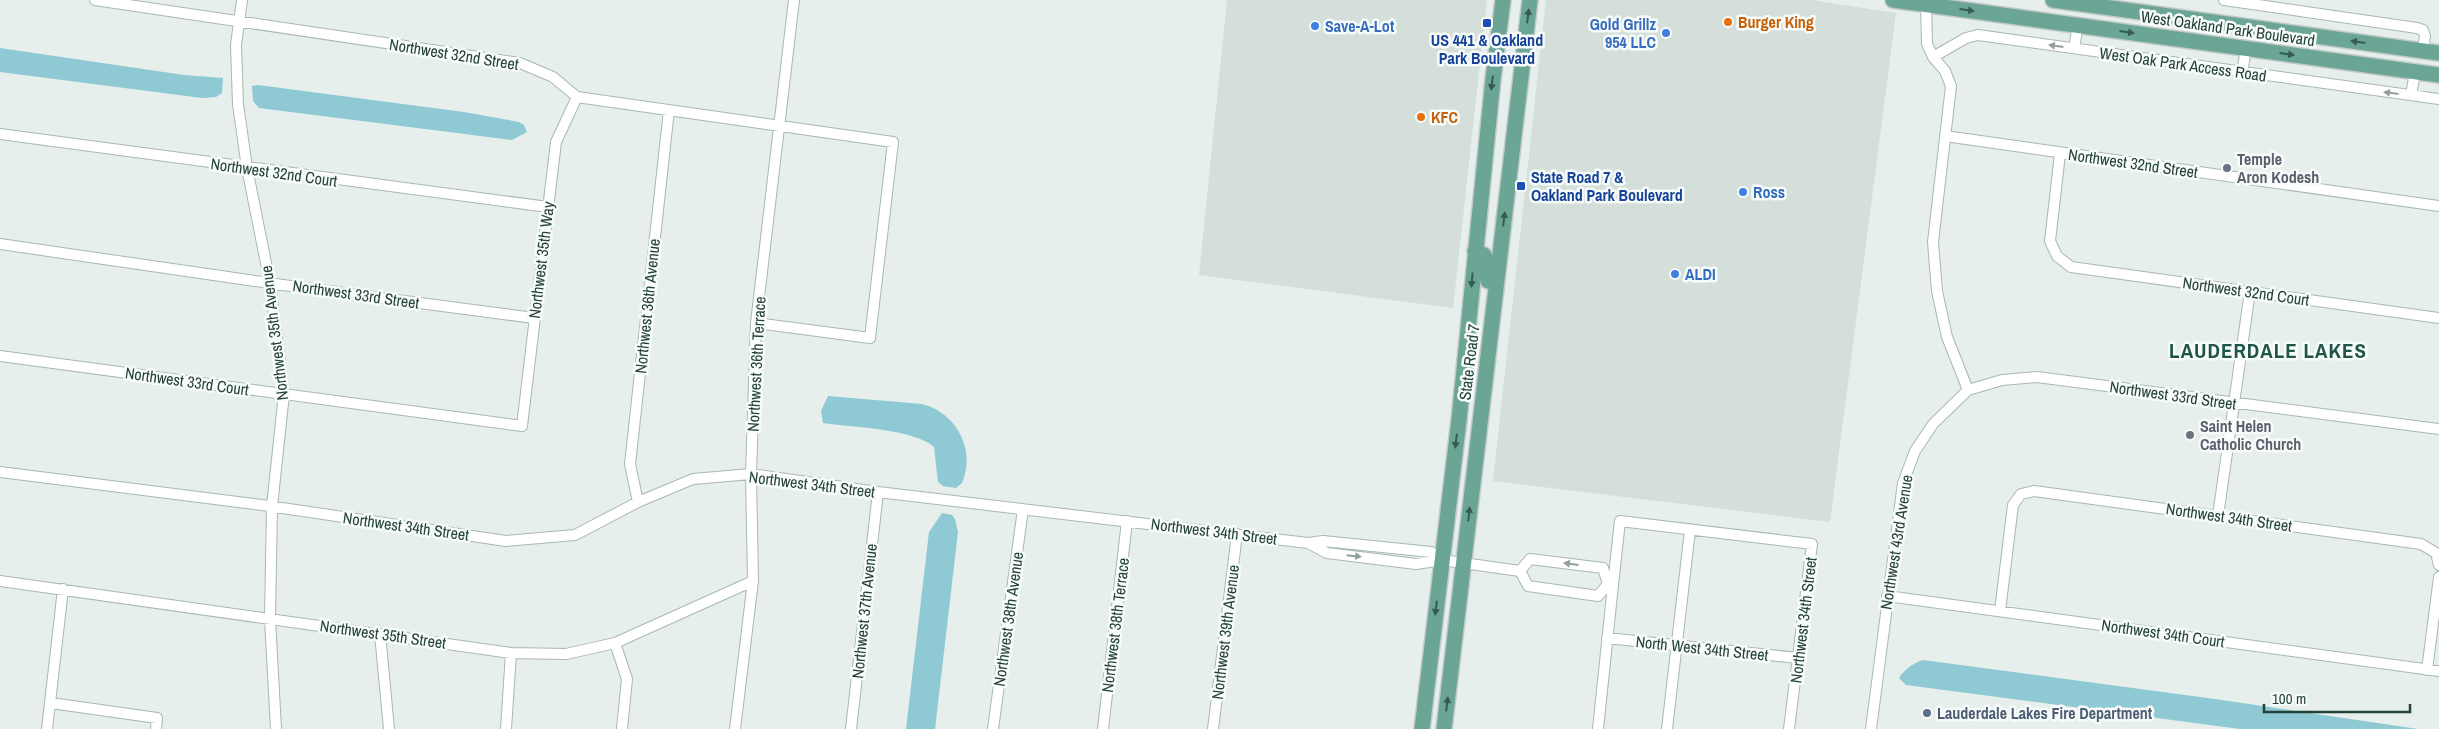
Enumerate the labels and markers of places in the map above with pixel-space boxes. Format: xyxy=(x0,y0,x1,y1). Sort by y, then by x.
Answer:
place label: Burger King xyxy=(1738,11,1814,33)
place label: Gold Grillz 954 LLC xyxy=(1590,13,1656,53)
place label: Save-A-Lot xyxy=(1325,15,1395,37)
marker: Burger King xyxy=(1722,16,1734,28)
marker: US 441 & Oakland Park Boulevard xyxy=(1481,17,1493,29)
marker: Save-A-Lot xyxy=(1309,20,1321,32)
marker: Gold Grillz 954 LLC xyxy=(1660,27,1672,39)
place label: US 441 & Oakland Park Boulevard xyxy=(1431,29,1543,69)
place label: KFC xyxy=(1431,106,1458,128)
marker: KFC xyxy=(1415,111,1427,123)
place label: Temple Aron Kodesh xyxy=(2237,148,2319,188)
marker: Temple Aron Kodesh xyxy=(2221,162,2233,174)
place label: State Road 7 & Oakland Park Boulevard xyxy=(1531,166,1683,206)
marker: State Road 7 & Oakland Park Boulevard xyxy=(1515,180,1527,192)
place label: Ross xyxy=(1753,181,1785,203)
marker: Ross xyxy=(1737,186,1749,198)
place label: ALDI xyxy=(1685,263,1716,285)
marker: ALDI xyxy=(1669,268,1681,280)
place label: Saint Helen Catholic Church xyxy=(2200,415,2301,455)
marker: Saint Helen Catholic Church xyxy=(2184,429,2196,441)
place label: Lauderdale Lakes Fire Department xyxy=(1937,702,2153,724)
marker: Lauderdale Lakes Fire Department xyxy=(1921,707,1933,719)

